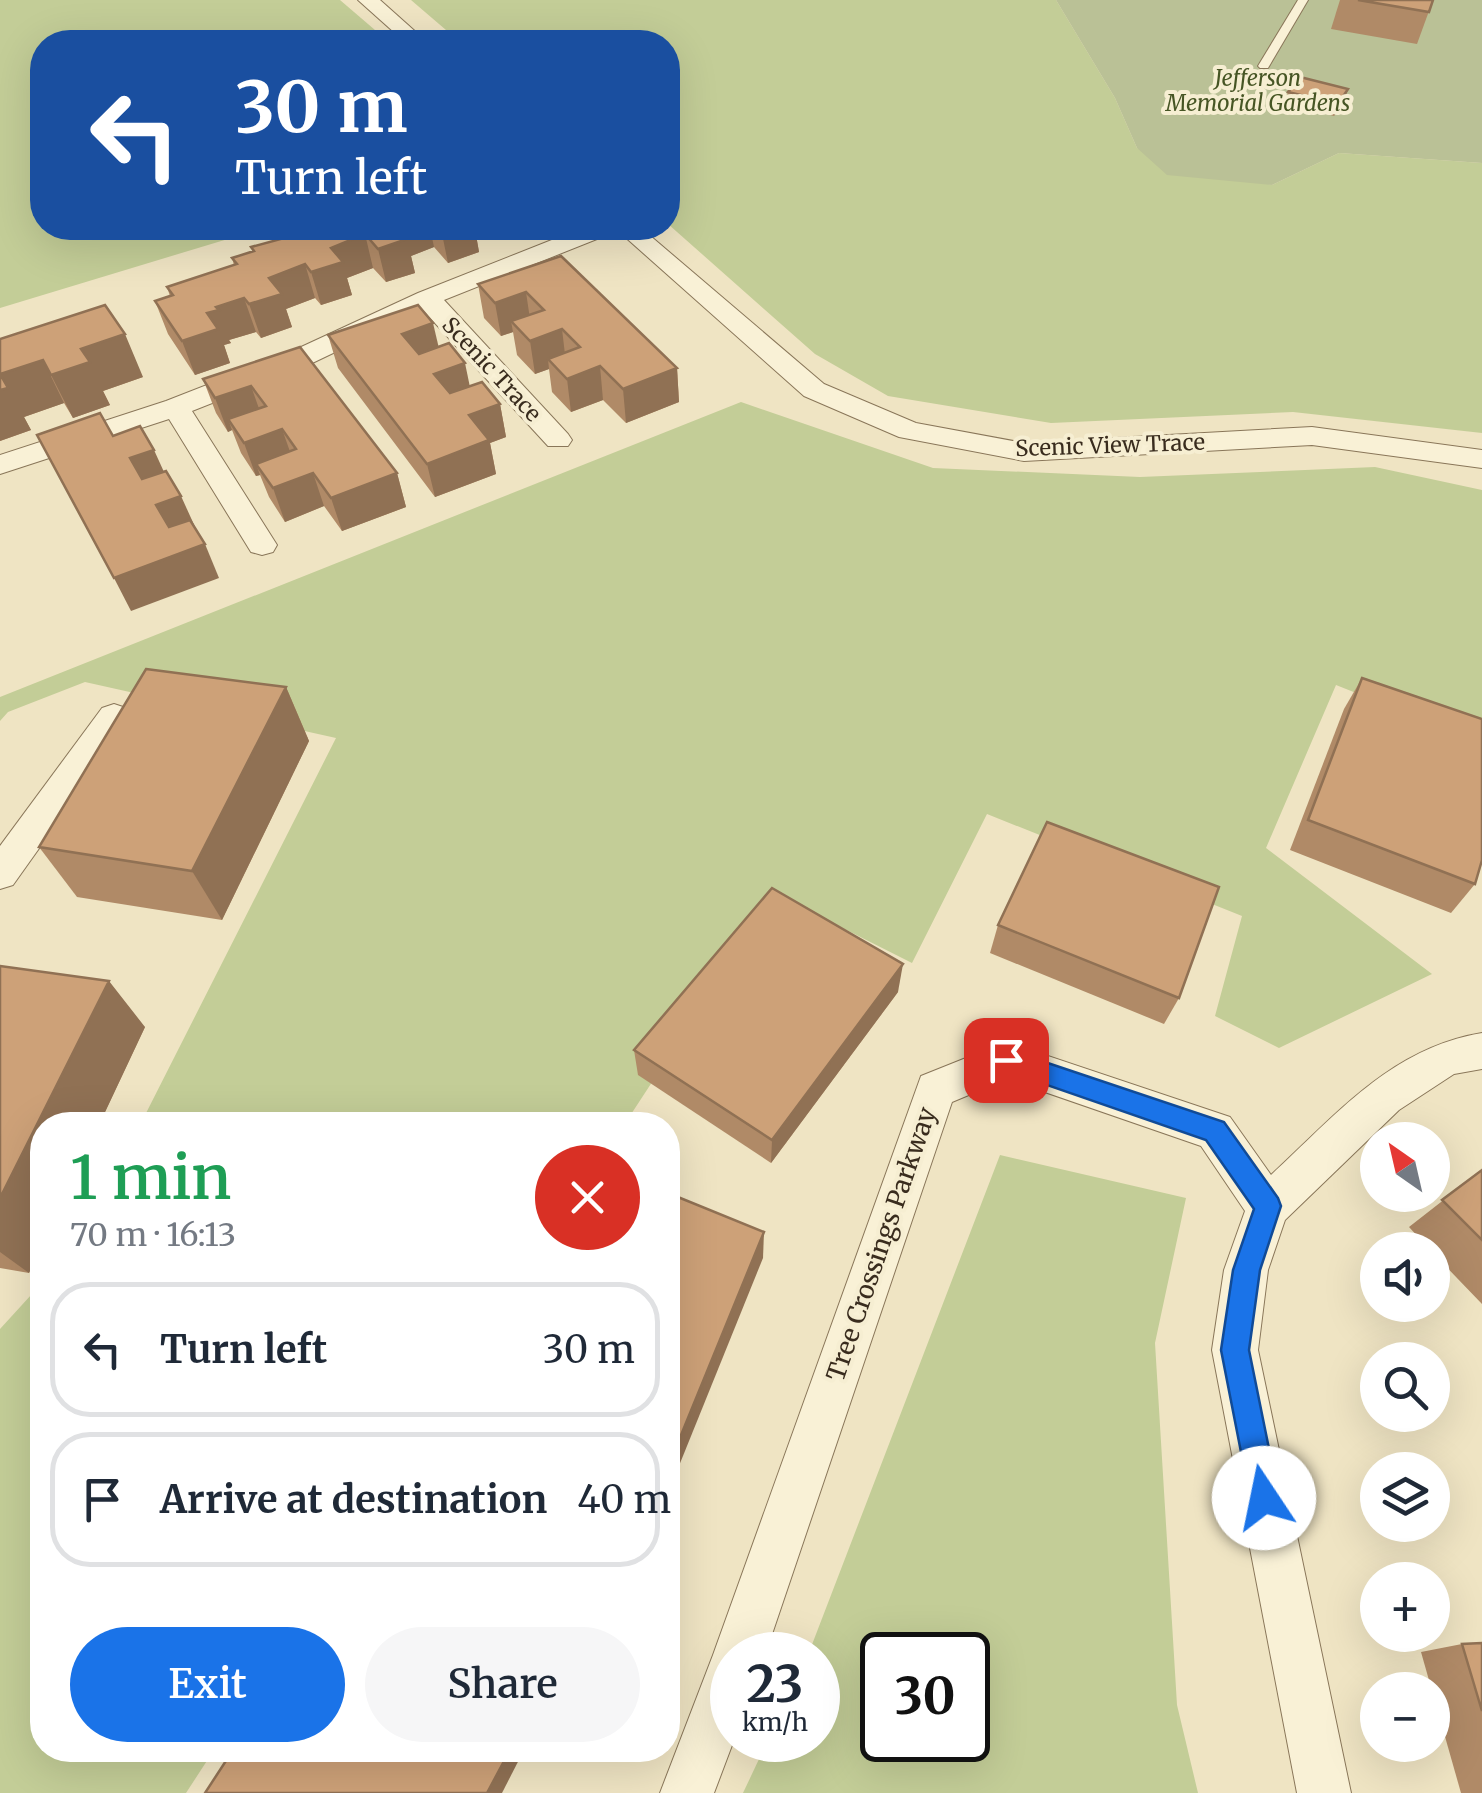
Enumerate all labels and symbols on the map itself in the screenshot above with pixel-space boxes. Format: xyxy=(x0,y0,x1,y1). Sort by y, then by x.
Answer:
park label: Jefferson Memorial Gardens xyxy=(1165,64,1350,117)
street label: Scenic Trace xyxy=(436,311,548,427)
street label: Scenic View Trace xyxy=(1015,428,1205,462)
pin xyxy=(964,1018,1049,1103)
street label: Tree Crossings Parkway xyxy=(819,1102,943,1385)
north arrow xyxy=(1360,1122,1450,1212)
position arrow xyxy=(1212,1446,1316,1550)
speed limit sign: 30 xyxy=(860,1632,990,1762)

